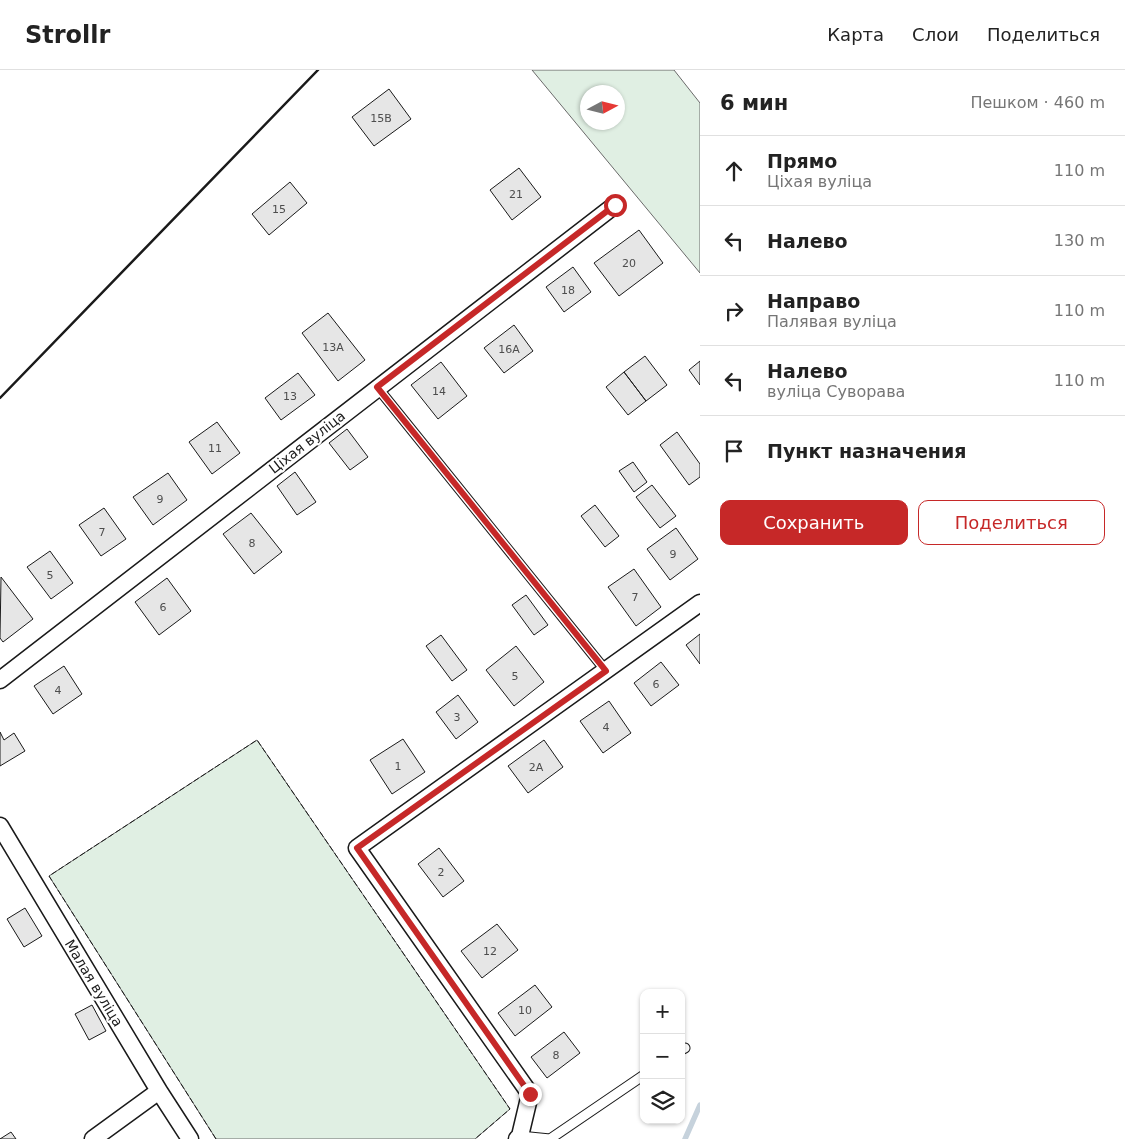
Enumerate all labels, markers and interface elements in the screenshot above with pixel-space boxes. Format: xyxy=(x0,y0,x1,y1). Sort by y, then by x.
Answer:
text: Strollr xyxy=(25,21,110,49)
text: Карта xyxy=(827,24,884,45)
text: Слои xyxy=(912,24,959,45)
text: Поделиться xyxy=(987,24,1100,45)
north arrow xyxy=(580,85,625,130)
text: 6 мин xyxy=(720,91,788,115)
text: Пешком · 460 m xyxy=(970,93,1105,112)
house number: 15В xyxy=(370,112,392,125)
text: Прямо xyxy=(767,150,837,172)
icon: ahead xyxy=(720,157,748,185)
text: 110 m xyxy=(1054,161,1105,180)
text: Ціхая вуліца xyxy=(767,172,872,191)
house number: 21 xyxy=(509,188,523,201)
route start xyxy=(604,194,627,217)
house number: 15 xyxy=(272,203,286,216)
icon: left xyxy=(720,227,748,255)
text: Налево xyxy=(767,230,848,252)
text: 130 m xyxy=(1054,231,1105,250)
house number: 20 xyxy=(622,257,636,270)
house number: 18 xyxy=(561,284,575,297)
text: Направо xyxy=(767,290,860,312)
icon: right xyxy=(720,297,748,325)
text: 110 m xyxy=(1054,301,1105,320)
text: Палявая вуліца xyxy=(767,312,897,331)
house number: 13А xyxy=(322,341,344,354)
house number: 16А xyxy=(498,343,520,356)
text: Налево xyxy=(767,360,848,382)
icon: left xyxy=(720,367,748,395)
text: 110 m xyxy=(1054,371,1105,390)
text: вуліца Суворава xyxy=(767,382,905,401)
house number: 14 xyxy=(432,385,446,398)
house number: 13 xyxy=(283,390,297,403)
street label: Ціхая вуліца xyxy=(266,407,348,477)
icon: arrive xyxy=(720,437,748,465)
text: Пункт назначения xyxy=(767,440,966,462)
house number: 11 xyxy=(208,442,222,455)
house number: 9 xyxy=(157,493,164,506)
button: Сохранить xyxy=(720,500,908,545)
button: Поделиться xyxy=(918,500,1105,545)
house number: 7 xyxy=(99,526,106,539)
house number: 8 xyxy=(249,537,256,550)
house number: 9 xyxy=(670,548,677,561)
house number: 5 xyxy=(47,569,54,582)
house number: 7 xyxy=(632,591,639,604)
house number: 6 xyxy=(160,601,167,614)
house number: 5 xyxy=(512,670,519,683)
house number: 6 xyxy=(653,678,660,691)
house number: 4 xyxy=(55,684,62,697)
house number: 3 xyxy=(454,711,461,724)
house number: 4 xyxy=(603,721,610,734)
house number: 1 xyxy=(395,760,402,773)
house number: 2А xyxy=(529,761,544,774)
house number: 2 xyxy=(438,866,445,879)
street label: Малая вуліца xyxy=(62,937,126,1029)
house number: 12 xyxy=(483,945,497,958)
map controls xyxy=(640,989,685,1124)
button: + xyxy=(640,989,685,1034)
house number: 10 xyxy=(518,1004,532,1017)
button: − xyxy=(640,1034,685,1079)
house number: 8 xyxy=(553,1049,560,1062)
button: layers xyxy=(640,1079,685,1124)
route end xyxy=(519,1083,542,1106)

